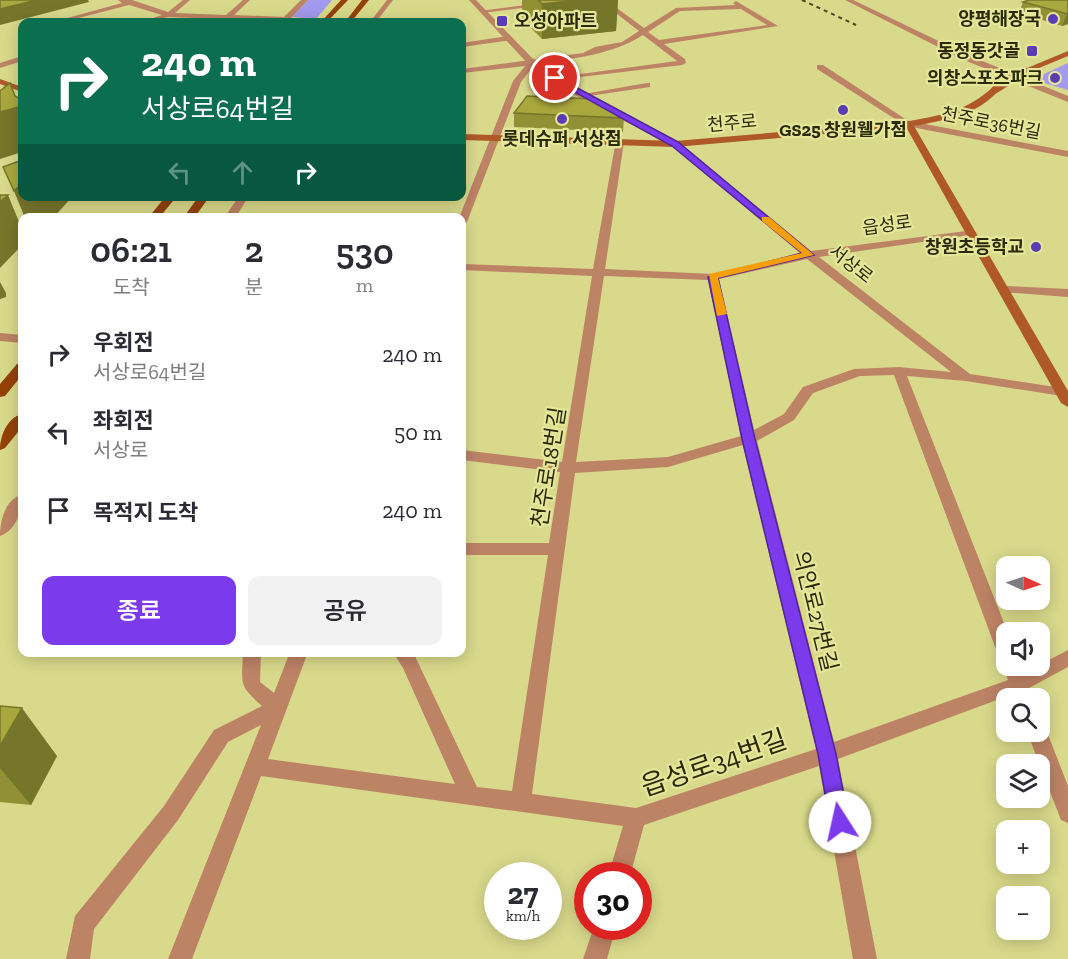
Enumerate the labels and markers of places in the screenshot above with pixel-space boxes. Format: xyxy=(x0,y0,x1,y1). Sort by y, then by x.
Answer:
place label: 양평해장국 xyxy=(958,8,1041,30)
place label: 오성아파트 xyxy=(514,10,597,32)
marker: 양평해장국 xyxy=(1046,12,1060,26)
marker: 오성아파트 xyxy=(495,14,509,28)
place label: 동정동갓골 xyxy=(937,40,1020,62)
marker: 동정동갓골 xyxy=(1025,44,1039,58)
pin xyxy=(529,52,580,103)
place label: 의창스포츠파크 xyxy=(927,67,1043,89)
marker: 의창스포츠파크 xyxy=(1048,71,1062,85)
marker: GS25 창원웰가점 xyxy=(836,103,850,117)
marker: 롯데슈퍼 서상점 xyxy=(555,112,569,126)
place label: GS25 창원웰가점 xyxy=(779,119,907,141)
place label: 롯데슈퍼 서상점 xyxy=(502,128,622,150)
place label: 창원초등학교 xyxy=(925,236,1024,258)
marker: 창원초등학교 xyxy=(1029,240,1043,254)

